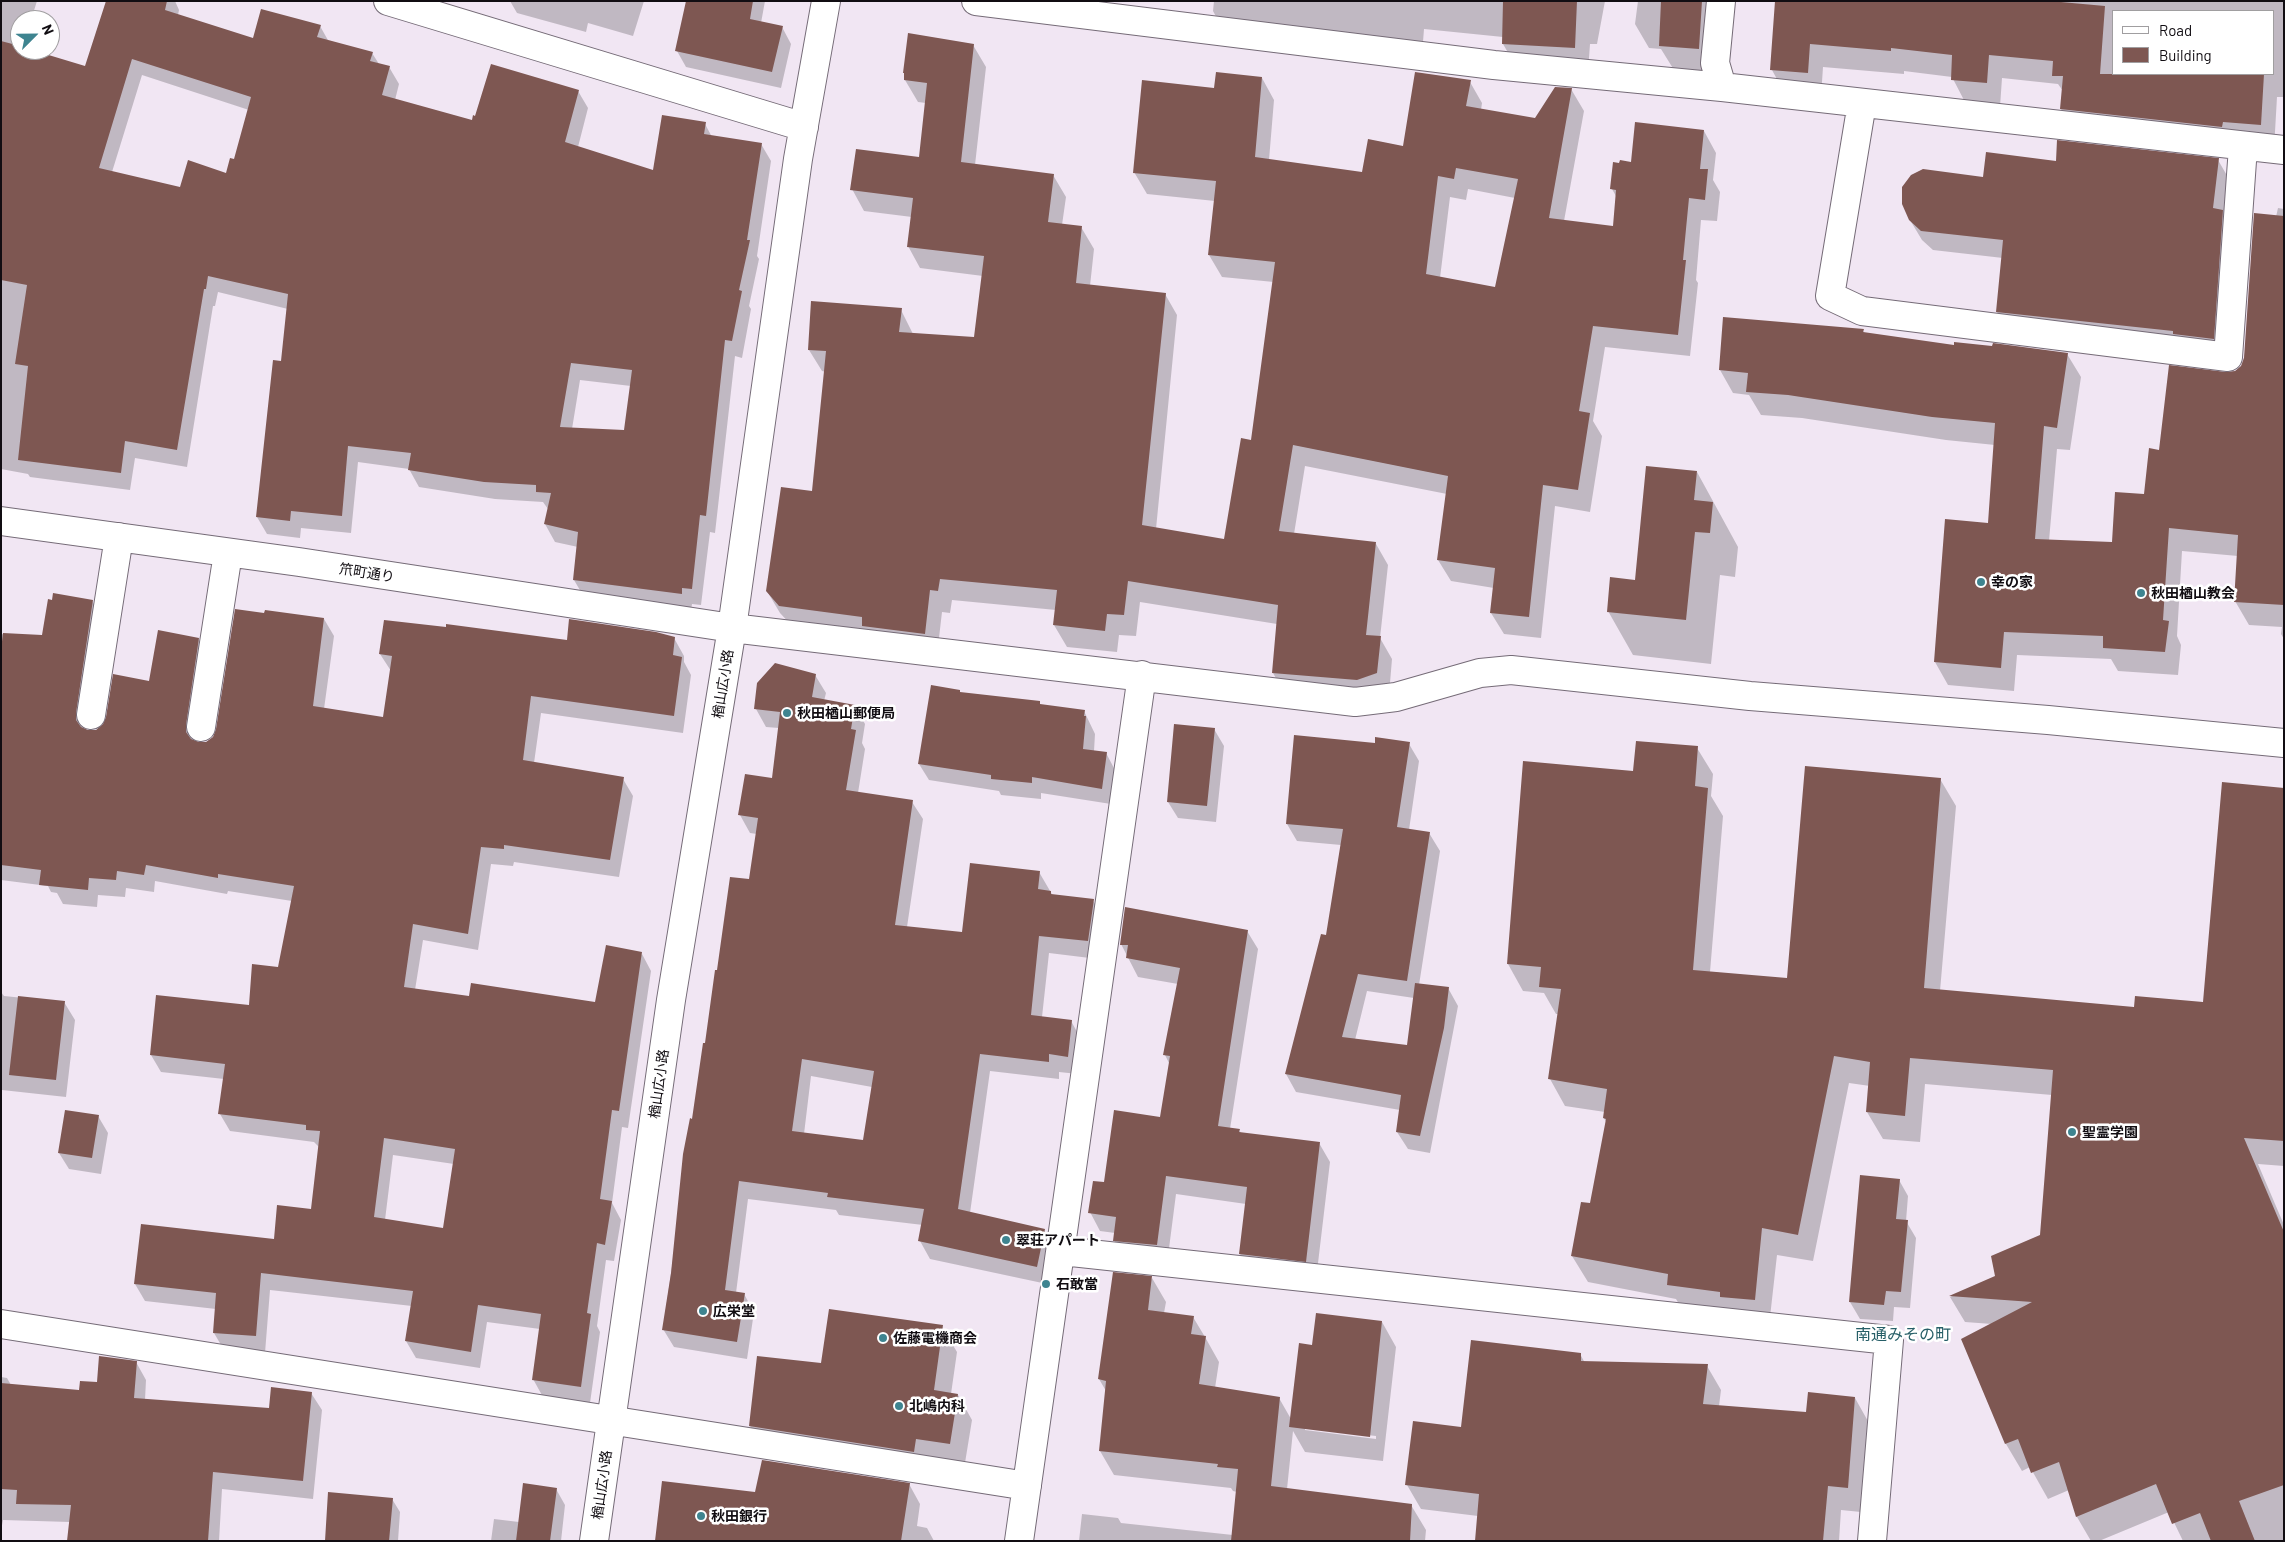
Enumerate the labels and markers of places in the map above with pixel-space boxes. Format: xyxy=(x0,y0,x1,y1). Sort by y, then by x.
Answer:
place label: 幸の家 xyxy=(1991,574,2033,590)
marker: 幸の家 xyxy=(1975,576,1987,588)
place label: 秋田楢山教会 xyxy=(2151,585,2235,601)
marker: 秋田楢山教会 xyxy=(2135,587,2147,599)
place label: 秋田楢山郵便局 xyxy=(797,705,895,721)
marker: 秋田楢山郵便局 xyxy=(781,707,793,719)
place label: 聖霊学園 xyxy=(2082,1124,2138,1140)
marker: 聖霊学園 xyxy=(2066,1126,2078,1138)
place label: 翠荘アパート xyxy=(1016,1232,1100,1248)
marker: 翠荘アパート xyxy=(1000,1234,1012,1246)
place label: 石敢當 xyxy=(1056,1276,1098,1292)
marker: 石敢當 xyxy=(1040,1278,1052,1290)
place label: 広栄堂 xyxy=(713,1303,755,1319)
marker: 広栄堂 xyxy=(697,1305,709,1317)
place label: 佐藤電機商会 xyxy=(893,1330,977,1346)
marker: 佐藤電機商会 xyxy=(877,1332,889,1344)
place label: 北嶋内科 xyxy=(909,1398,965,1414)
marker: 北嶋内科 xyxy=(893,1400,905,1412)
place label: 秋田銀行 xyxy=(711,1508,767,1524)
marker: 秋田銀行 xyxy=(695,1510,707,1522)

